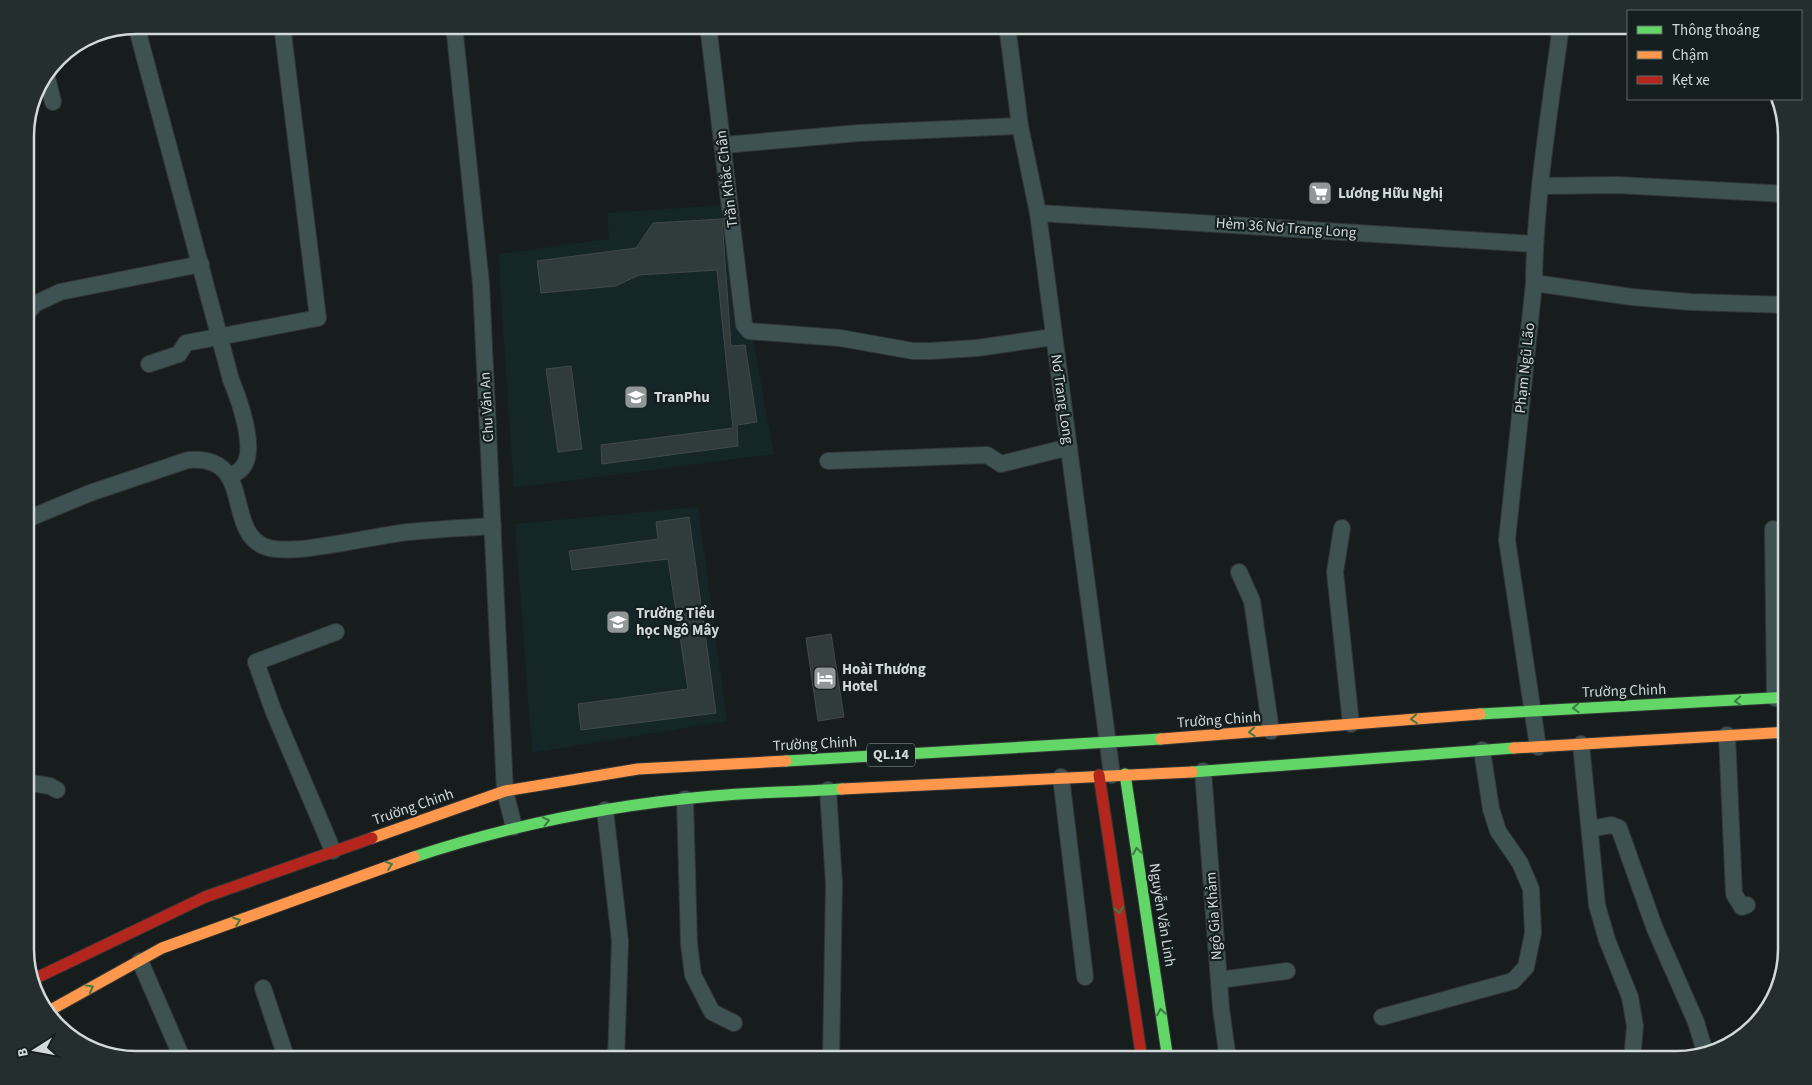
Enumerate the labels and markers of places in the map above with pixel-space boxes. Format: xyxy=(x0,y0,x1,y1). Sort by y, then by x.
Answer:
supermarket icon: Lương Hữu Nghị xyxy=(1307,180,1333,206)
place label: Lương Hữu Nghị xyxy=(1338,183,1443,204)
school or university icon: TranPhu xyxy=(623,384,649,410)
place label: TranPhu xyxy=(654,387,710,408)
place label: Trường Tiểu học Ngô Mây xyxy=(636,603,719,641)
school or university icon: Trường Tiểu học Ngô Mây xyxy=(605,609,631,635)
place label: Hoài Thương Hotel xyxy=(842,659,926,697)
hotel icon: Hoài Thương Hotel xyxy=(812,665,838,691)

